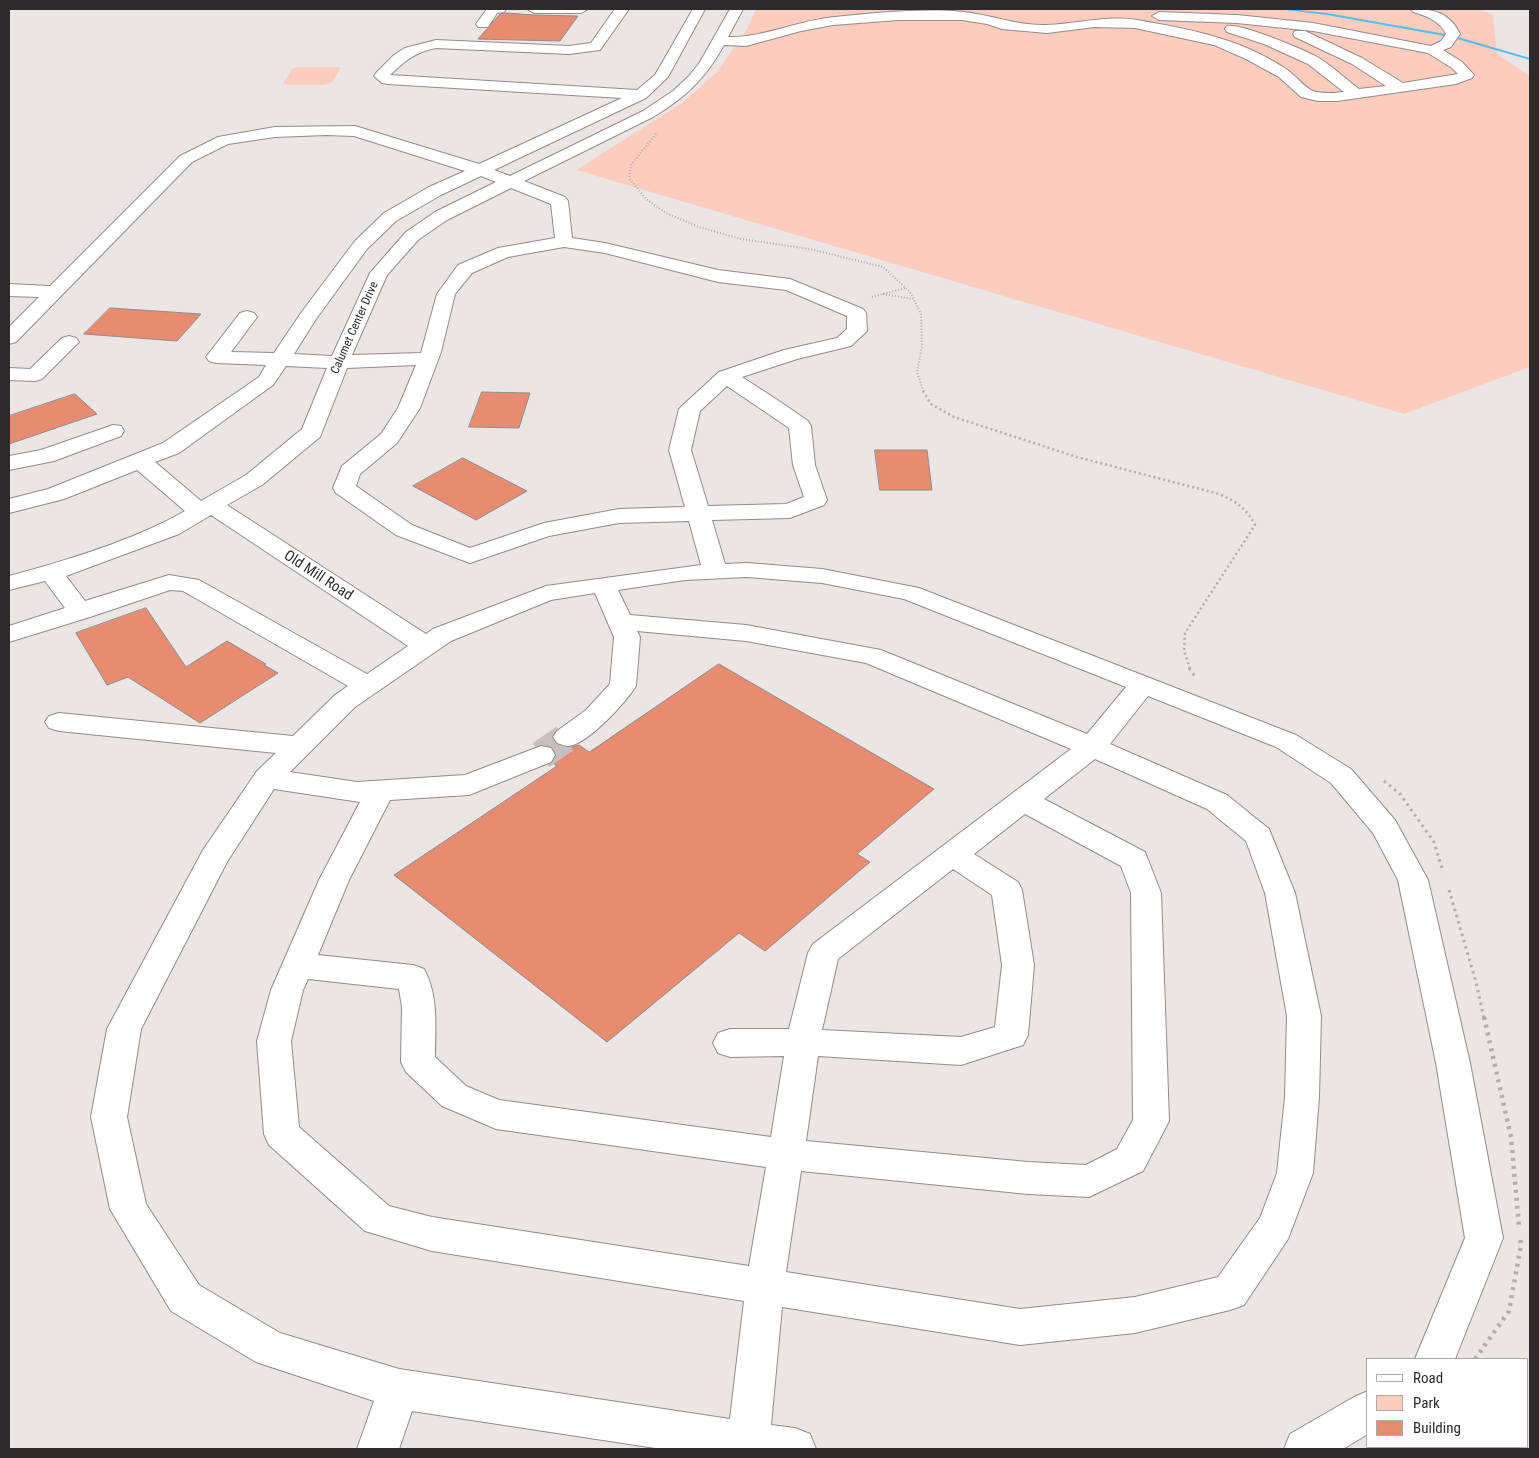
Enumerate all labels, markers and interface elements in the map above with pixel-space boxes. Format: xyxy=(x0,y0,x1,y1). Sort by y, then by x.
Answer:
street label: Calumet Center Drive xyxy=(328,279,382,377)
street label: Old Mill Road xyxy=(280,547,356,605)
legend xyxy=(1366,1358,1529,1448)
text: Road xyxy=(1413,1369,1443,1387)
text: Park xyxy=(1413,1394,1440,1412)
text: Building xyxy=(1413,1419,1461,1437)

